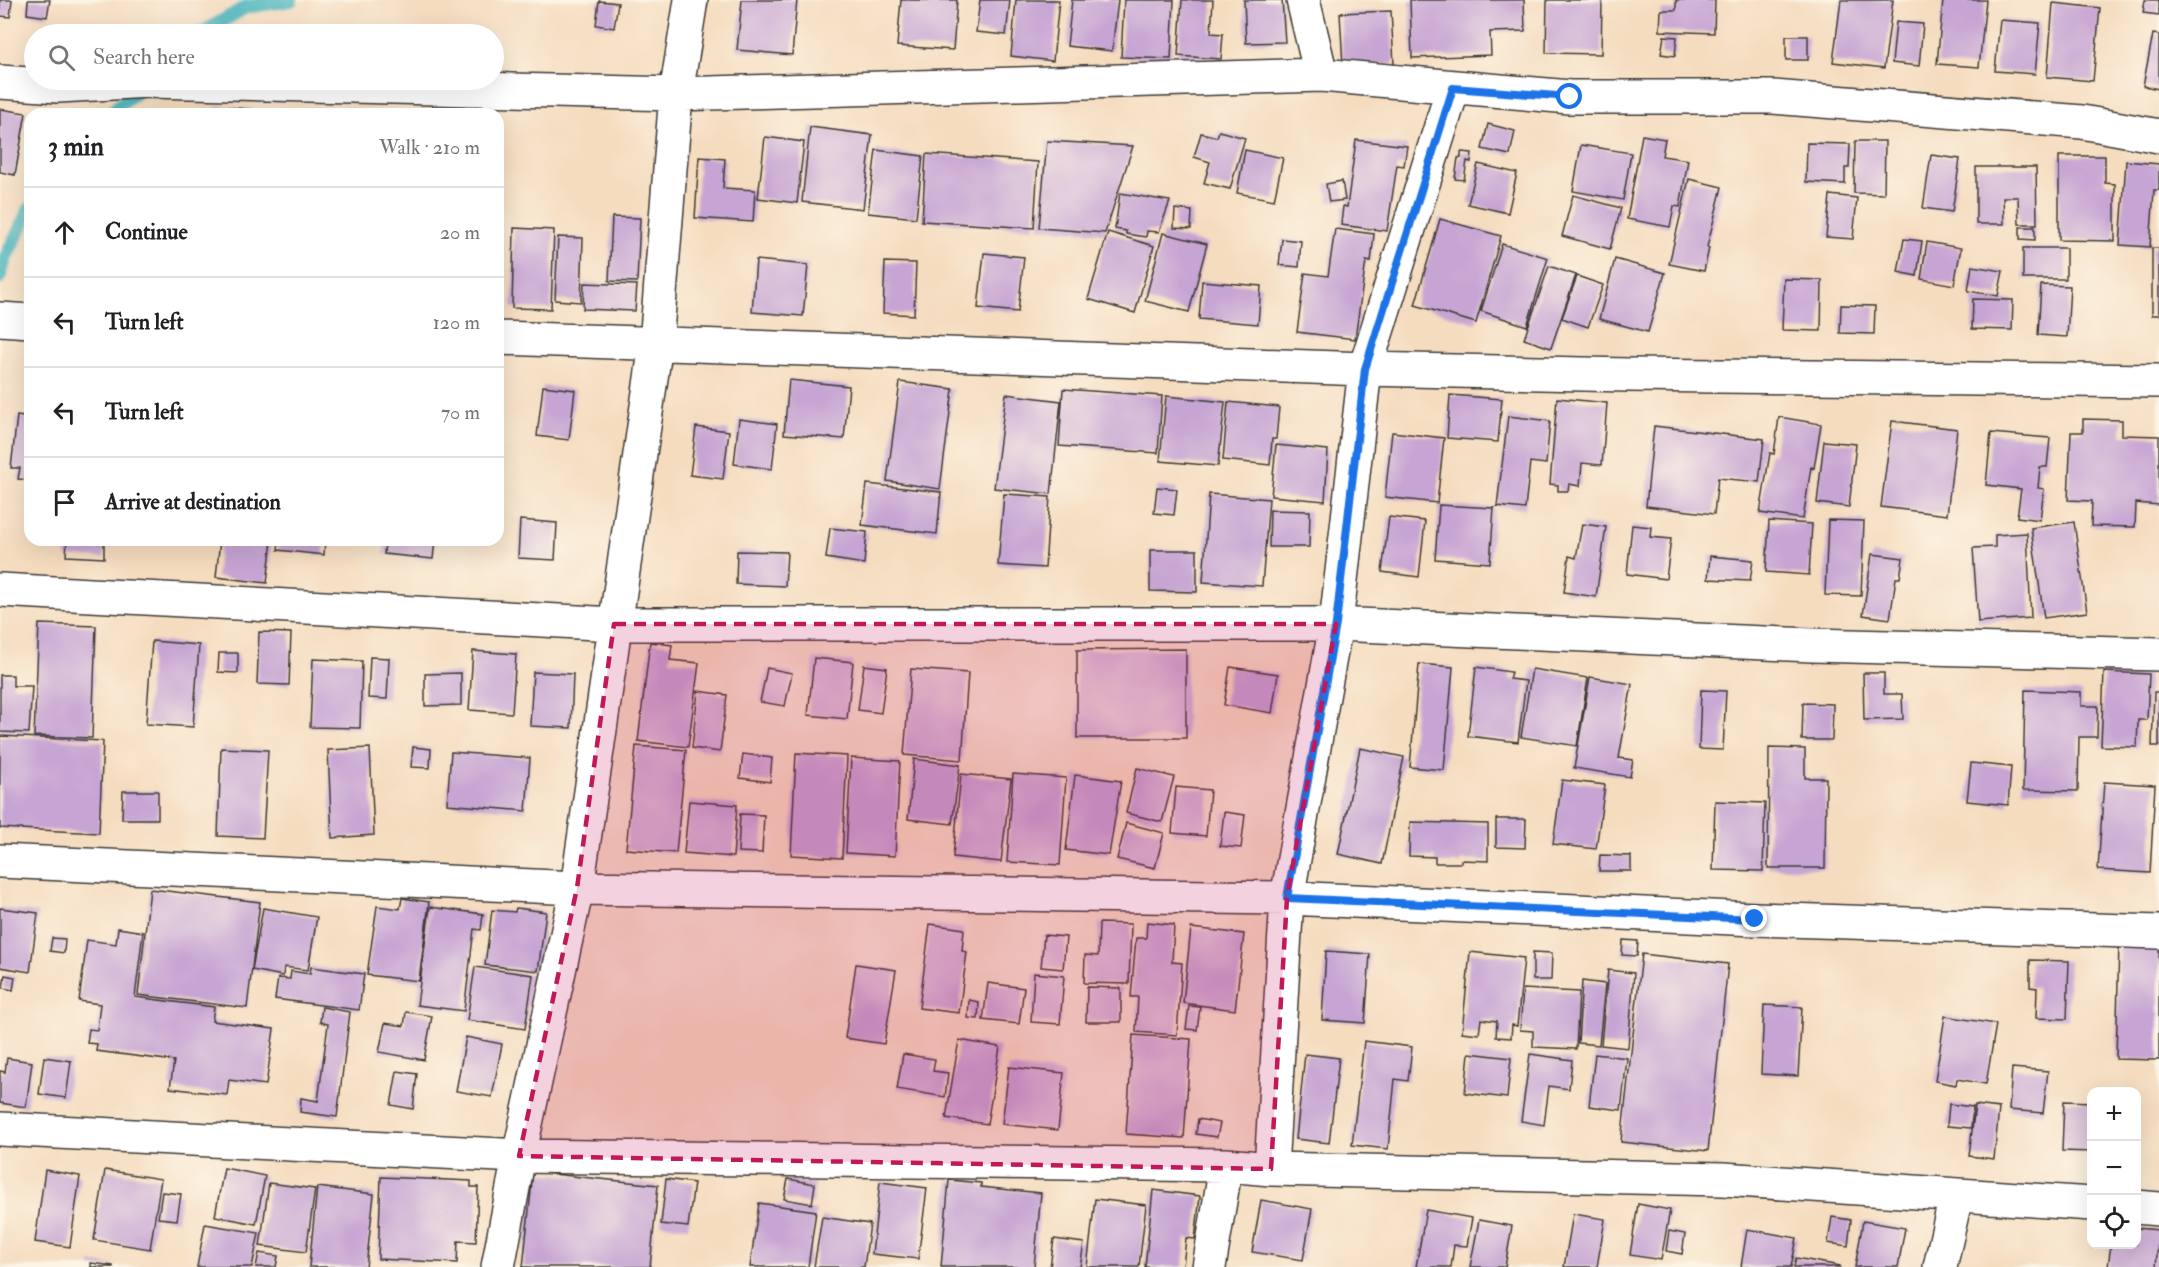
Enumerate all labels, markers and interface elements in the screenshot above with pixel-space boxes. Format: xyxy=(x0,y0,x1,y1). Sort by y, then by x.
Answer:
search box xyxy=(24,24,504,90)
icon: search xyxy=(45,41,78,74)
text: Search here xyxy=(93,43,195,71)
route start xyxy=(1556,83,1582,109)
text: 3 min xyxy=(48,131,104,163)
text: Walk · 210 m xyxy=(379,135,480,160)
icon: ahead xyxy=(48,216,81,249)
text: Continue xyxy=(105,218,188,246)
text: 20 m xyxy=(440,220,480,245)
icon: left xyxy=(48,306,81,339)
text: Turn left xyxy=(105,308,184,336)
text: 120 m xyxy=(433,310,480,335)
icon: left xyxy=(48,396,81,429)
text: Turn left xyxy=(105,398,184,426)
text: 70 m xyxy=(441,400,480,425)
icon: arrive xyxy=(48,486,81,519)
text: Arrive at destination xyxy=(105,488,281,516)
route end xyxy=(1741,905,1767,931)
map controls xyxy=(2087,1087,2141,1249)
button: + xyxy=(2087,1087,2141,1141)
button: − xyxy=(2087,1141,2141,1195)
button: locate xyxy=(2087,1195,2141,1249)

